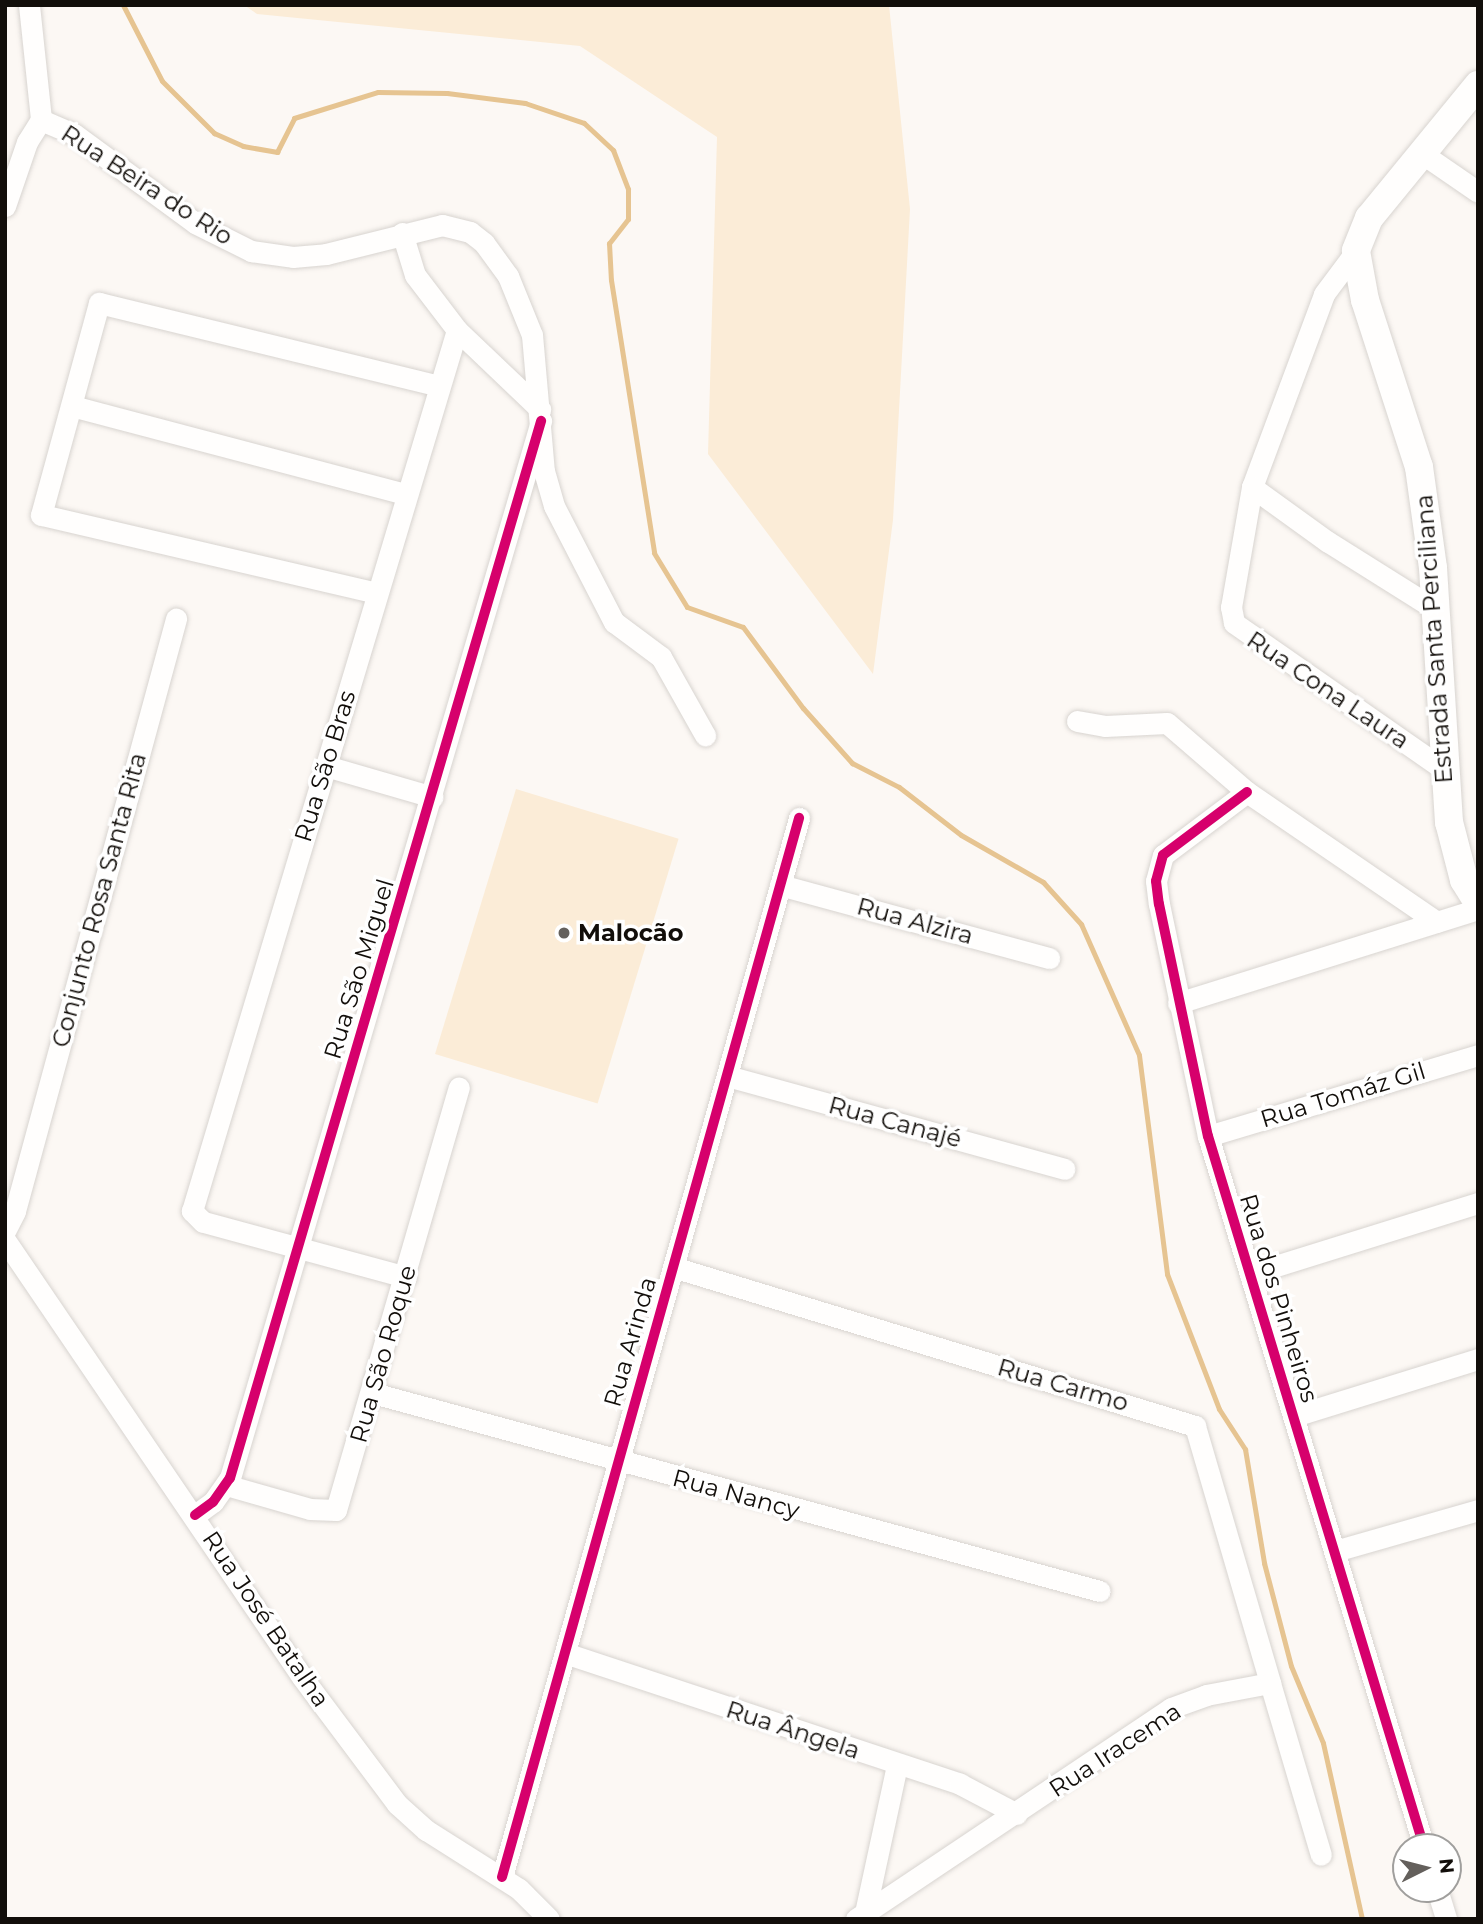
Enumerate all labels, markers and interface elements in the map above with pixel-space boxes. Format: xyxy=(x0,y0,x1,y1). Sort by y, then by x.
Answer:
street label: Rua Beira do Rio xyxy=(56,119,238,251)
street label: Estrada Santa Perciliana xyxy=(1410,494,1458,784)
street label: Rua Cona Laura xyxy=(1241,625,1415,755)
street label: Rua São Bras xyxy=(288,687,362,845)
street label: Conjunto Rosa Santa Rita xyxy=(46,750,152,1050)
street label: Rua São Miguel xyxy=(318,875,400,1063)
street label: Rua Alzira xyxy=(854,892,976,950)
place label: Malocão xyxy=(578,919,683,947)
marker: Malocão xyxy=(556,925,572,941)
street label: Rua Tomáz Gil xyxy=(1257,1056,1429,1134)
street label: Rua Canajé xyxy=(825,1090,965,1154)
street label: Rua dos Pinheiros xyxy=(1234,1190,1324,1406)
street label: Rua São Roque xyxy=(344,1262,422,1446)
street label: Rua Arinda xyxy=(598,1274,662,1410)
street label: Rua Carmo xyxy=(994,1353,1132,1417)
street label: Rua Nancy xyxy=(669,1463,803,1525)
street label: Rua José Batalha xyxy=(196,1526,336,1712)
street label: Rua Ângela xyxy=(722,1695,864,1765)
street label: Rua Iracema xyxy=(1044,1697,1186,1803)
north arrow xyxy=(1392,1833,1462,1903)
text: N xyxy=(1434,1857,1459,1875)

